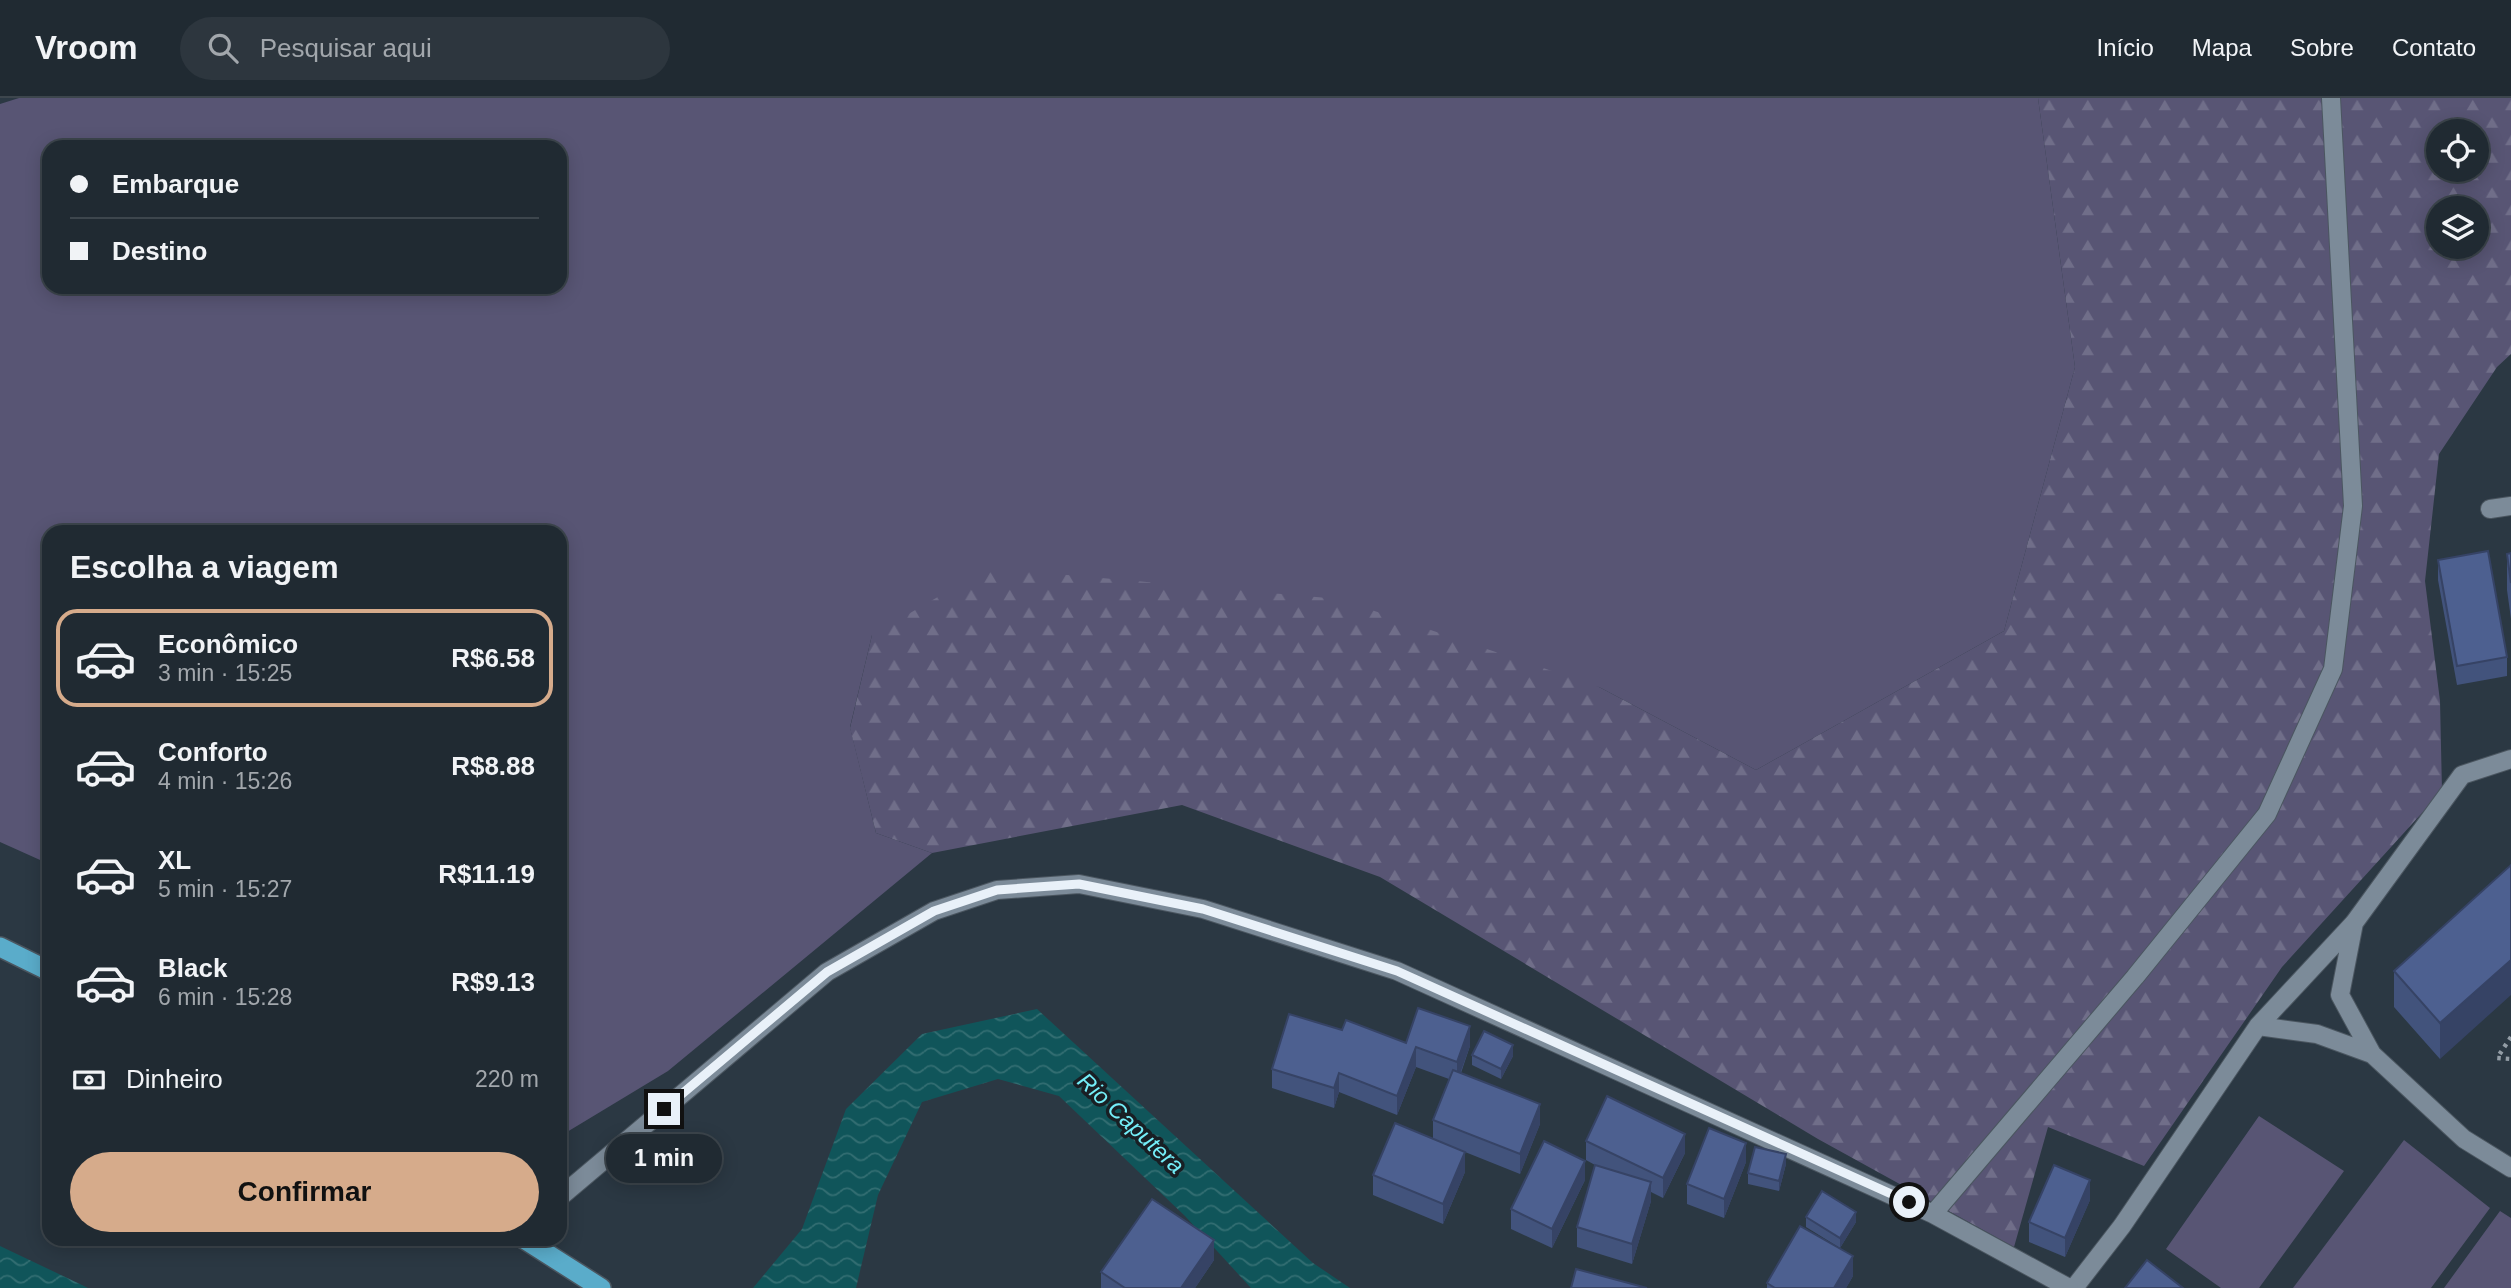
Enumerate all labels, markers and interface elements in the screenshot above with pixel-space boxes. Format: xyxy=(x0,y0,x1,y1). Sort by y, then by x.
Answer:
search box xyxy=(180,17,670,80)
text: Vroom xyxy=(35,29,138,66)
icon: search xyxy=(204,29,242,67)
text: Pesquisar aqui xyxy=(260,33,432,63)
text: Início xyxy=(2096,34,2154,61)
text: Mapa xyxy=(2192,34,2252,61)
text: Sobre xyxy=(2290,34,2354,61)
text: Contato xyxy=(2392,34,2476,61)
map controls xyxy=(2426,119,2489,259)
button: locate xyxy=(2426,119,2489,182)
text: Embarque xyxy=(112,169,239,199)
button: layers xyxy=(2426,196,2489,259)
text: Destino xyxy=(112,236,207,266)
text: Escolha a viagem xyxy=(70,549,339,585)
icon: car xyxy=(74,627,137,690)
text: Econômico xyxy=(158,629,298,659)
text: R$6.58 xyxy=(451,643,535,673)
text: 3 min · 15:25 xyxy=(158,660,292,686)
icon: car xyxy=(74,735,137,798)
text: Conforto xyxy=(158,737,268,767)
text: R$8.88 xyxy=(451,751,535,781)
text: 4 min · 15:26 xyxy=(158,768,292,794)
icon: car xyxy=(74,843,137,906)
text: XL xyxy=(158,845,191,875)
text: R$11.19 xyxy=(438,859,535,889)
text: 5 min · 15:27 xyxy=(158,876,292,902)
icon: car xyxy=(74,951,137,1014)
text: Black xyxy=(158,953,227,983)
text: R$9.13 xyxy=(451,967,535,997)
text: 6 min · 15:28 xyxy=(158,984,292,1010)
icon: cash xyxy=(70,1061,108,1099)
text: Dinheiro xyxy=(126,1064,223,1094)
text: 220 m xyxy=(475,1066,539,1092)
water label: Rio Caputera xyxy=(1073,1067,1189,1179)
route end xyxy=(648,1093,680,1125)
callout: 1 min xyxy=(606,1134,722,1182)
text: 1 min xyxy=(634,1145,694,1171)
button: Confirmar xyxy=(70,1152,539,1232)
route start xyxy=(1893,1186,1925,1218)

